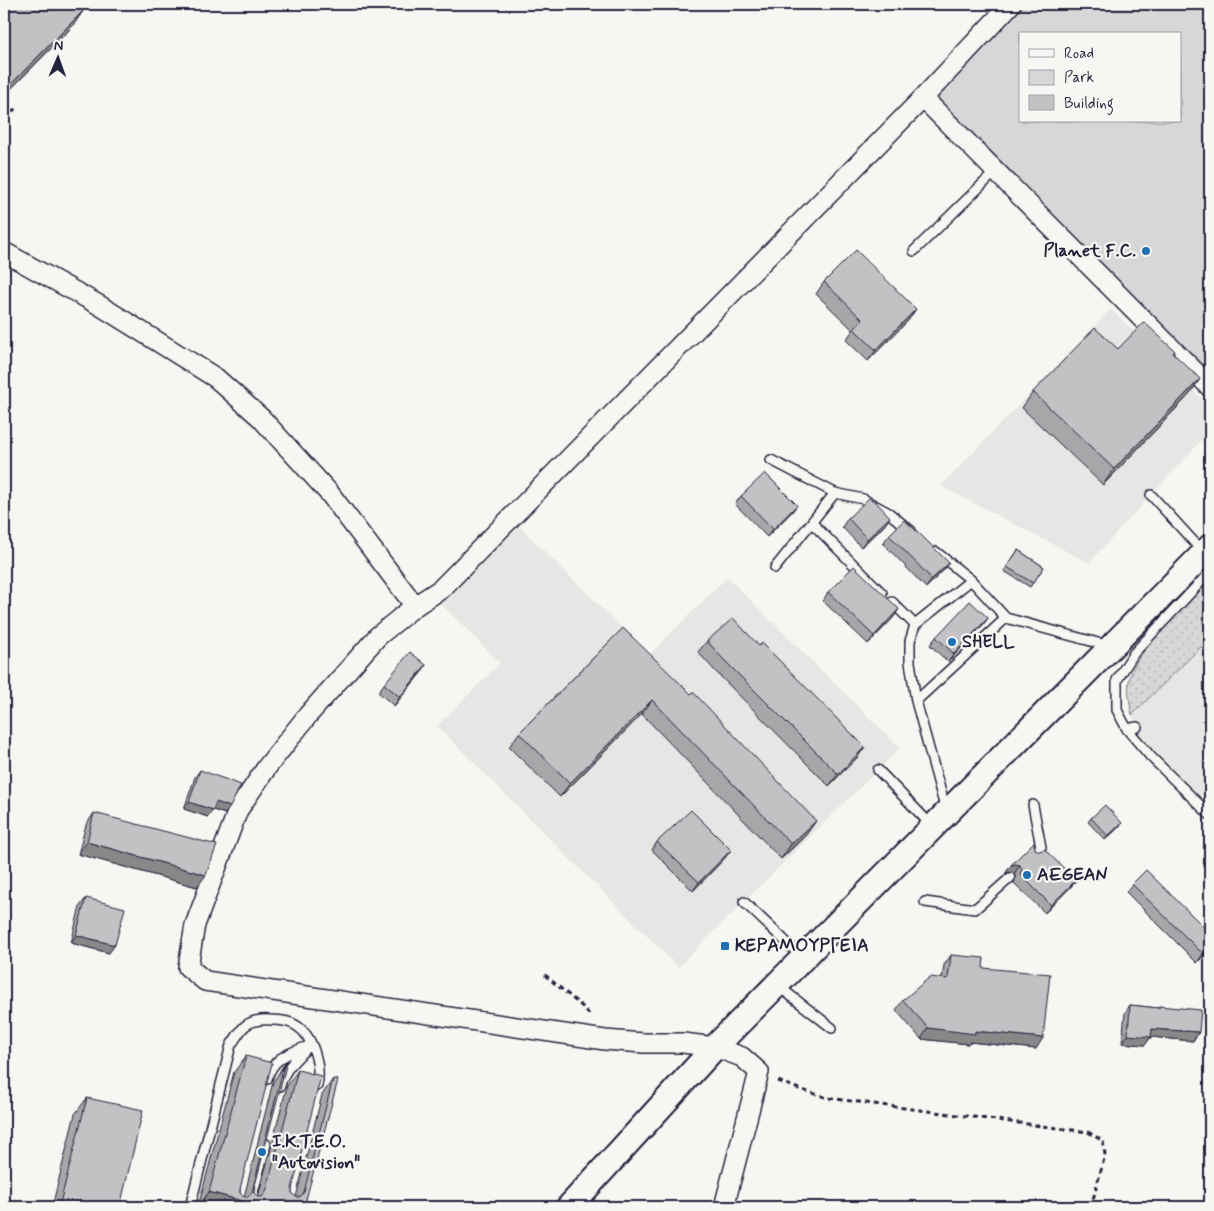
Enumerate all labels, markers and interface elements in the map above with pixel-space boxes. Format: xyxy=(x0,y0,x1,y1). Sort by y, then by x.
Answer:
north arrow xyxy=(32,32,82,82)
legend xyxy=(1019,32,1182,122)
text: N xyxy=(53,37,63,55)
text: Road xyxy=(1064,44,1094,64)
text: Park xyxy=(1064,68,1094,88)
text: Building xyxy=(1064,94,1114,115)
place label: Planet F.C. xyxy=(1043,239,1136,263)
marker: Planet F.C. xyxy=(1140,245,1152,257)
place label: SHELL xyxy=(962,630,1015,654)
marker: SHELL xyxy=(946,636,958,648)
place label: AEGEAN xyxy=(1037,863,1108,887)
marker: AEGEAN xyxy=(1021,869,1033,881)
place label: ΚΕΡΑΜΟΥΡΓΕΙΑ xyxy=(735,934,869,958)
marker: ΚΕΡΑΜΟΥΡΓΕΙΑ xyxy=(719,940,731,952)
place label: I.Κ.Τ.Ε.Ο. "Autovision" xyxy=(272,1130,360,1175)
marker: I.Κ.Τ.Ε.Ο. "Autovision" xyxy=(256,1146,268,1158)

